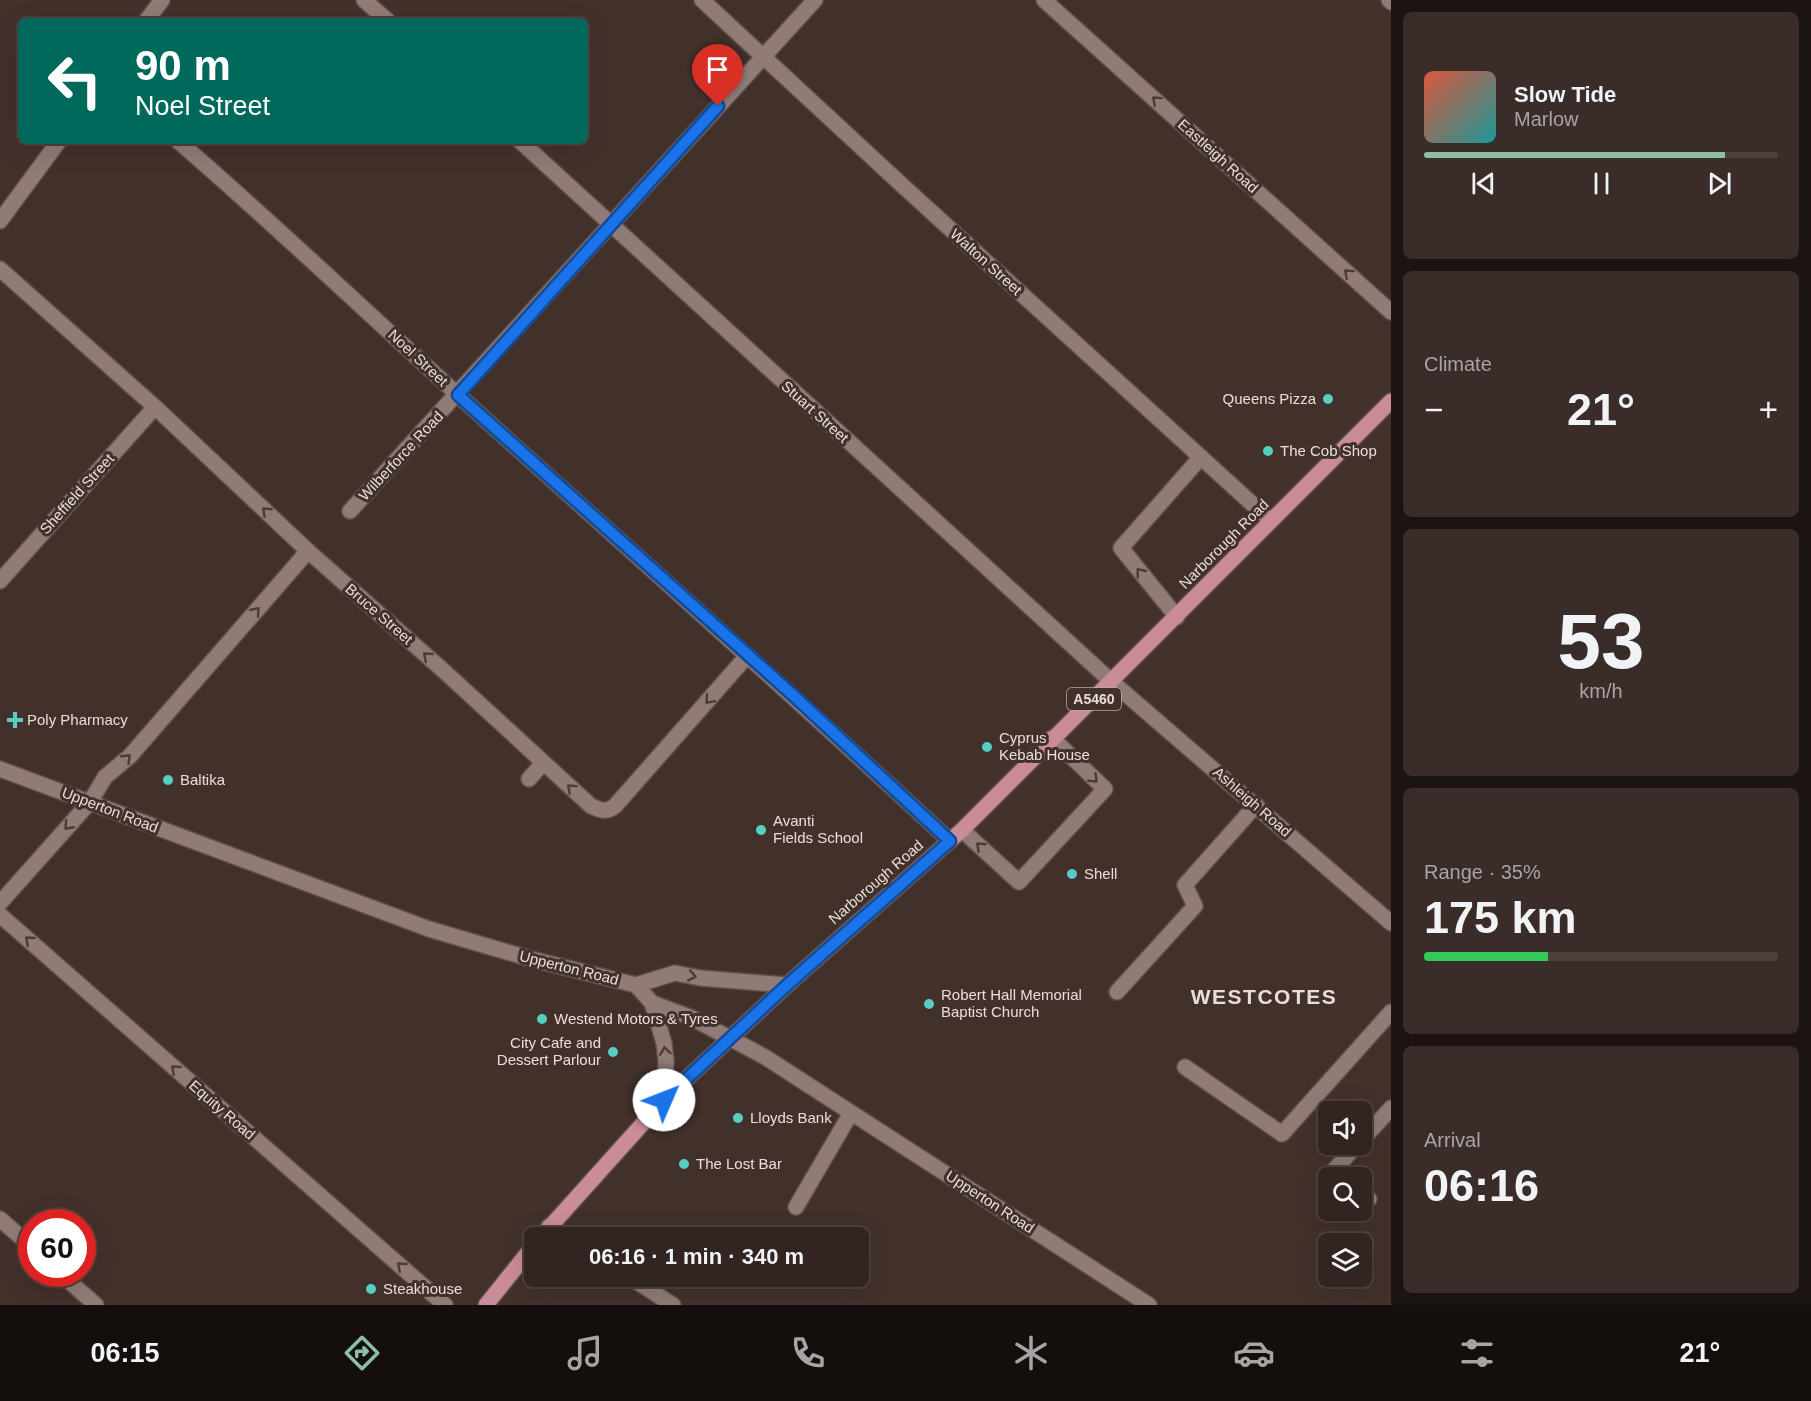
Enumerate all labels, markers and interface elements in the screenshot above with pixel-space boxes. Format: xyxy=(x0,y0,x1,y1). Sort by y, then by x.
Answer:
icon: left xyxy=(36,42,114,120)
text: 90 m xyxy=(135,42,231,89)
pin xyxy=(692,44,743,106)
icon: arrive xyxy=(701,53,734,86)
text: Slow Tide xyxy=(1514,82,1616,107)
text: Noel Street xyxy=(135,91,270,121)
one-way arrow xyxy=(1152,96,1162,107)
text: Marlow xyxy=(1514,108,1578,130)
street label: Eastleigh Road xyxy=(1175,115,1262,196)
icon: previous xyxy=(1467,167,1500,200)
icon: pause xyxy=(1585,167,1618,200)
icon: next xyxy=(1703,167,1736,200)
street label: Walton Street xyxy=(947,225,1026,299)
one-way arrow xyxy=(1344,269,1354,280)
street label: Noel Street xyxy=(385,326,452,390)
text: Climate xyxy=(1424,353,1492,375)
street label: Stuart Street xyxy=(778,377,853,447)
text: 21° xyxy=(1567,384,1635,435)
place label: Queens Pizza xyxy=(1223,390,1317,407)
text: − xyxy=(1424,391,1443,428)
text: + xyxy=(1759,391,1778,428)
marker: Queens Pizza xyxy=(1321,392,1335,406)
street label: Wilberforce Road xyxy=(355,407,446,504)
place label: The Cob Shop xyxy=(1280,442,1377,459)
marker: The Cob Shop xyxy=(1261,444,1275,458)
street label: Sheffield Street xyxy=(36,449,118,537)
street label: Narborough Road xyxy=(1175,495,1272,592)
one-way arrow xyxy=(262,507,272,518)
one-way arrow xyxy=(1136,567,1147,578)
street label: Bruce Street xyxy=(342,580,417,648)
text: 53 xyxy=(1558,597,1644,685)
one-way arrow xyxy=(249,607,260,618)
one-way arrow xyxy=(423,652,434,663)
text: km/h xyxy=(1579,680,1623,702)
road number: A5460 xyxy=(1067,688,1121,710)
one-way arrow xyxy=(705,693,716,704)
place label: Poly Pharmacy xyxy=(27,711,128,728)
marker: Poly Pharmacy xyxy=(8,713,22,727)
place label: Cyprus Kebab House xyxy=(999,729,1090,763)
marker: Cyprus Kebab House xyxy=(980,740,994,754)
one-way arrow xyxy=(120,754,131,765)
street label: Ashleigh Road xyxy=(1210,763,1295,840)
place label: Baltika xyxy=(180,771,226,788)
one-way arrow xyxy=(1087,771,1098,782)
marker: Baltika xyxy=(161,773,175,787)
street label: Upperton Road xyxy=(60,783,161,836)
one-way arrow xyxy=(567,784,578,795)
place label: Avanti Fields School xyxy=(773,812,863,846)
one-way arrow xyxy=(64,819,75,830)
marker: Avanti Fields School xyxy=(754,823,768,837)
street label: Narborough Road xyxy=(825,836,926,927)
one-way arrow xyxy=(976,842,987,853)
text: Range · 35% xyxy=(1424,861,1541,883)
place label: Shell xyxy=(1084,865,1117,882)
marker: Shell xyxy=(1065,867,1079,881)
text: 175 km xyxy=(1424,892,1577,943)
one-way arrow xyxy=(25,936,36,947)
street label: Upperton Road xyxy=(518,947,621,988)
one-way arrow xyxy=(686,969,696,982)
district label: WESTCOTES xyxy=(1191,985,1337,1008)
place label: Robert Hall Memorial Baptist Church xyxy=(941,986,1082,1020)
marker: Robert Hall Memorial Baptist Church xyxy=(922,997,936,1011)
place label: Westend Motors & Tyres xyxy=(554,1010,718,1027)
marker: Westend Motors & Tyres xyxy=(535,1012,549,1026)
place label: City Cafe and Dessert Parlour xyxy=(497,1034,601,1068)
marker: City Cafe and Dessert Parlour xyxy=(606,1045,620,1059)
one-way arrow xyxy=(659,1046,671,1055)
one-way arrow xyxy=(171,1065,182,1076)
position arrow xyxy=(632,1068,696,1132)
street label: Equity Road xyxy=(186,1076,259,1143)
map controls xyxy=(1318,1101,1372,1287)
button: sound xyxy=(1318,1101,1372,1155)
place label: Lloyds Bank xyxy=(750,1109,832,1126)
marker: Lloyds Bank xyxy=(731,1111,745,1125)
text: Arrival xyxy=(1424,1129,1481,1151)
place label: The Lost Bar xyxy=(696,1155,782,1172)
marker: The Lost Bar xyxy=(677,1157,691,1171)
text: 06:16 xyxy=(1424,1160,1539,1211)
street label: Upperton Road xyxy=(943,1167,1038,1236)
button: search xyxy=(1318,1167,1372,1221)
speed limit sign: 60 xyxy=(18,1209,96,1287)
button: layers xyxy=(1318,1233,1372,1287)
text: 06:16 · 1 min · 340 m xyxy=(589,1244,804,1269)
one-way arrow xyxy=(397,1263,408,1274)
place label: Steakhouse xyxy=(383,1280,462,1297)
marker: Steakhouse xyxy=(364,1282,378,1296)
icon: directions xyxy=(341,1332,383,1374)
icon: music xyxy=(564,1332,606,1374)
icon: phone xyxy=(787,1332,829,1374)
icon: climate xyxy=(1010,1332,1052,1374)
icon: car xyxy=(1233,1332,1275,1374)
icon: filters xyxy=(1456,1332,1498,1374)
text: 06:15 xyxy=(91,1338,160,1368)
text: 21° xyxy=(1680,1338,1720,1368)

